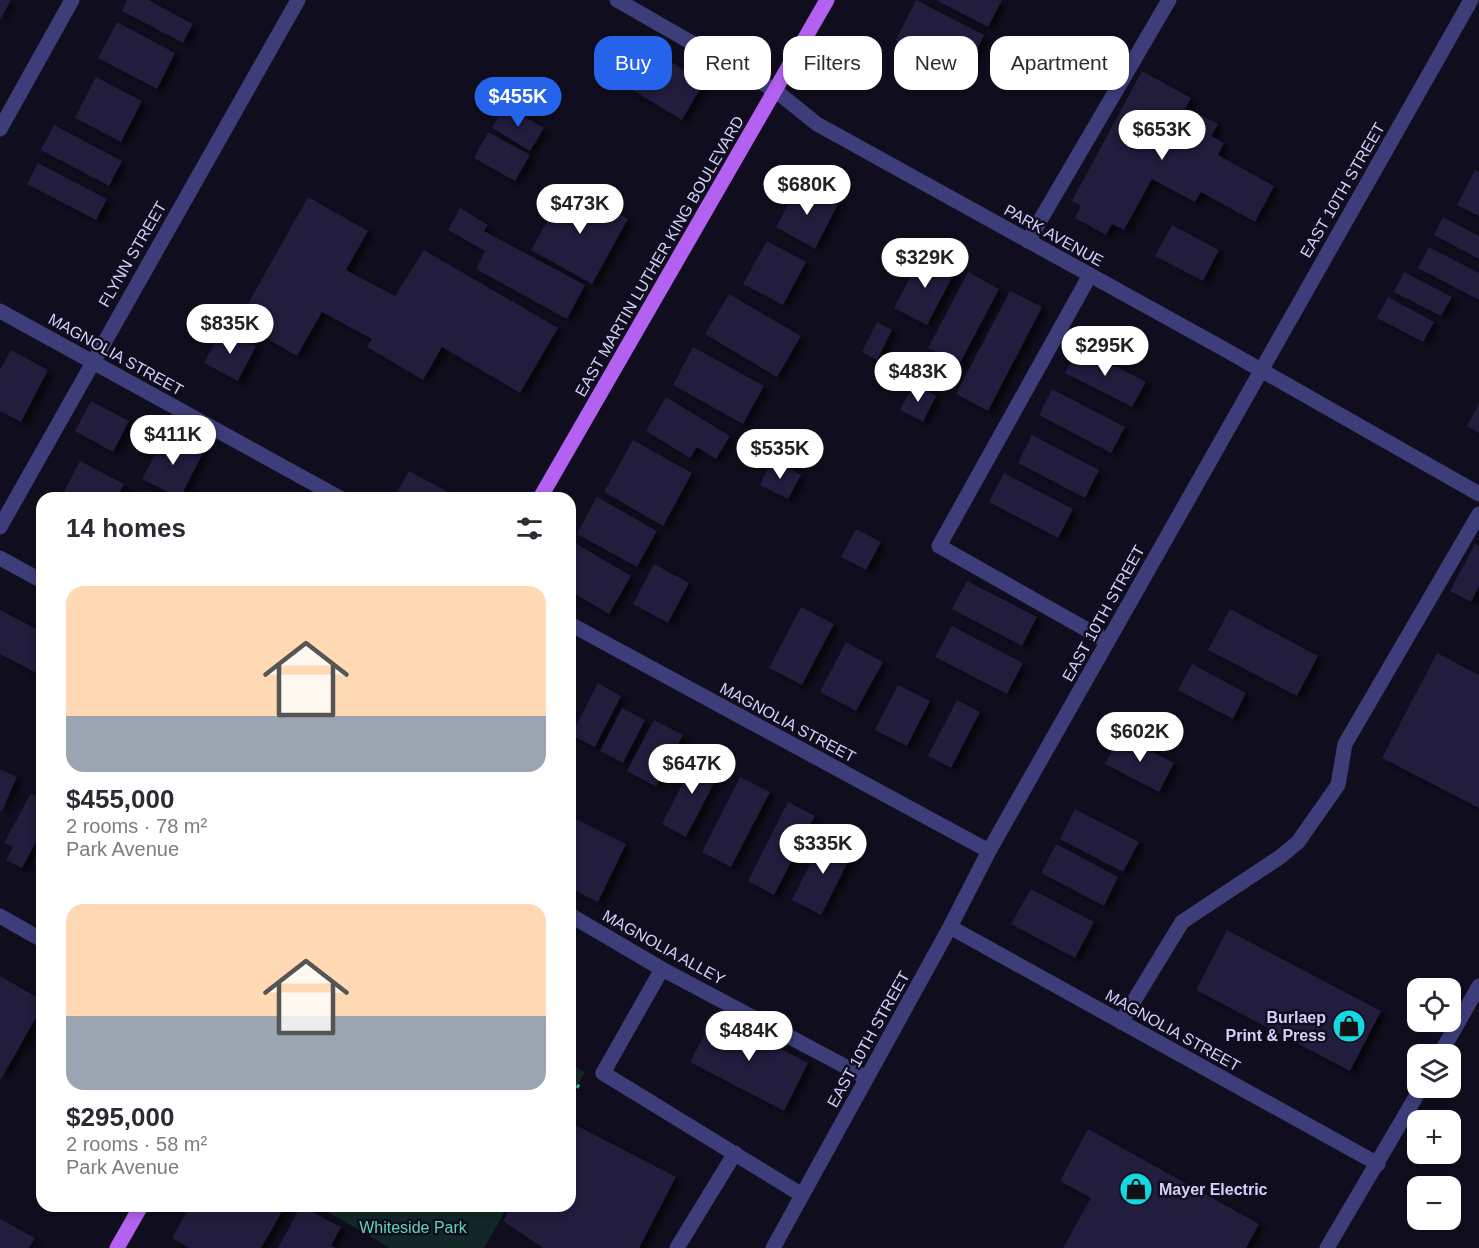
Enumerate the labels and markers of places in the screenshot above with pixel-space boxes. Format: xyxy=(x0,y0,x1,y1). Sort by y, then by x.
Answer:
pin: $455K xyxy=(476,77,560,128)
pin: $653K xyxy=(1120,110,1204,161)
pin: $680K xyxy=(765,165,849,216)
pin: $473K xyxy=(538,184,622,235)
pin: $329K xyxy=(883,238,967,289)
pin: $835K xyxy=(188,304,272,355)
pin: $295K xyxy=(1063,326,1147,377)
pin: $483K xyxy=(876,352,960,403)
pin: $411K xyxy=(131,415,215,466)
pin: $535K xyxy=(738,429,822,480)
pin: $602K xyxy=(1098,712,1182,763)
pin: $647K xyxy=(650,744,734,795)
pin: $335K xyxy=(781,824,865,875)
shop icon: Burlaep Print & Press xyxy=(1331,1008,1367,1044)
place label: Burlaep Print & Press xyxy=(1226,1009,1326,1044)
pin: $484K xyxy=(707,1011,791,1062)
shop icon: Mayer Electric xyxy=(1118,1171,1154,1207)
place label: Mayer Electric xyxy=(1159,1181,1268,1198)

